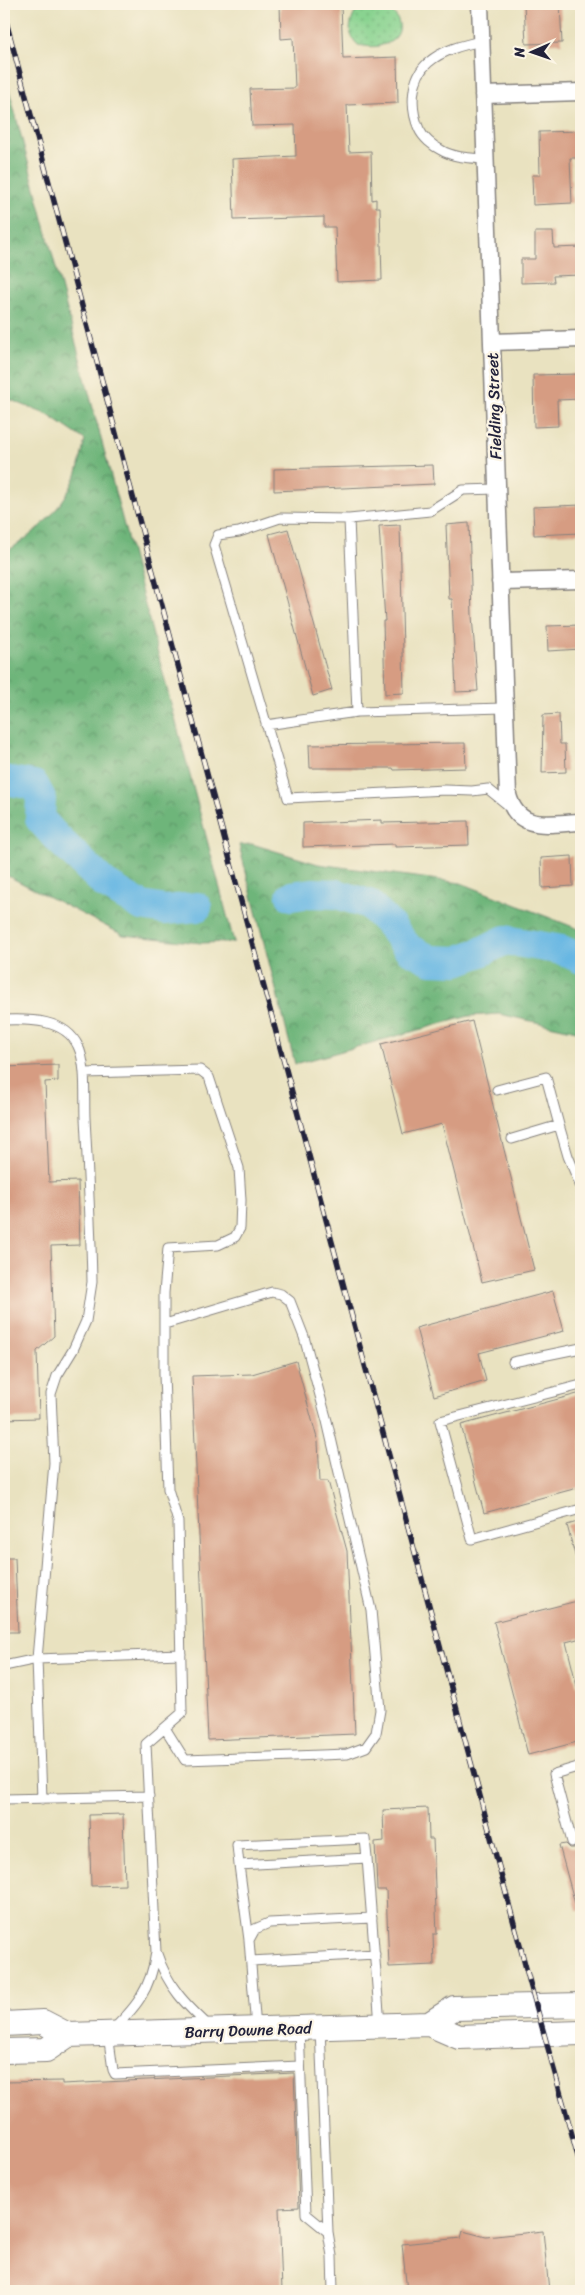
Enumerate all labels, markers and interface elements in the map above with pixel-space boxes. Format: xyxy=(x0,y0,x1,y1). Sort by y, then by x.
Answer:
north arrow xyxy=(508,28,558,78)
text: N xyxy=(507,47,532,59)
street label: Fielding Street xyxy=(478,352,510,460)
street label: Barry Downe Road xyxy=(184,2013,314,2047)

